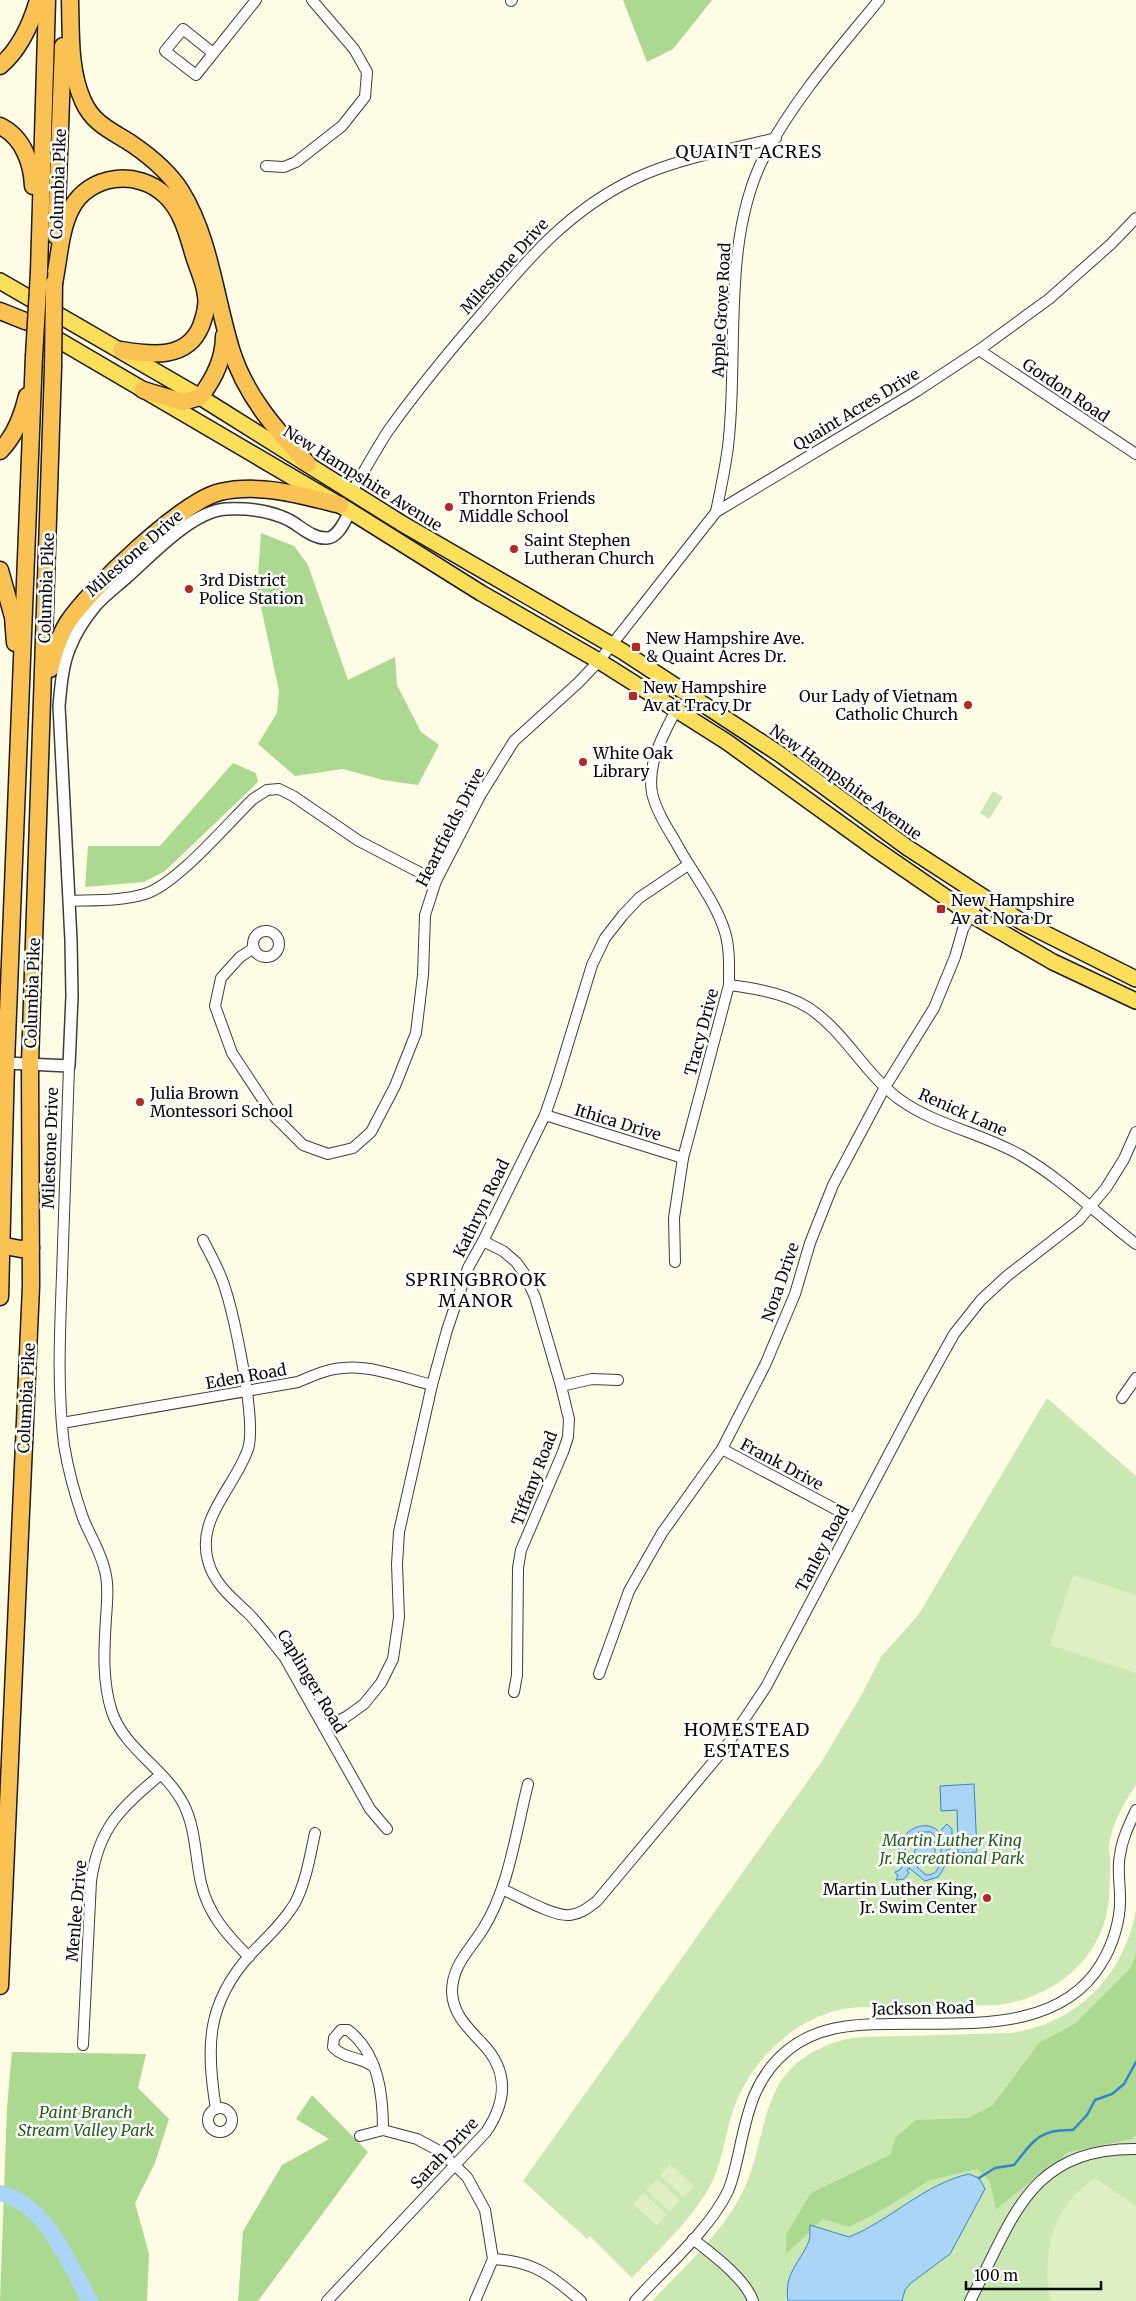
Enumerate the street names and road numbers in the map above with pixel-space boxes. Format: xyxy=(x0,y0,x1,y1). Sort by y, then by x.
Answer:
street label: Columbia Pike xyxy=(46,128,70,240)
street label: Milestone Drive xyxy=(456,214,552,318)
street label: Apple Grove Road xyxy=(707,242,735,379)
street label: Gordon Road xyxy=(1019,354,1113,427)
street label: Quaint Acres Drive xyxy=(789,363,923,455)
street label: New Hampshire Avenue xyxy=(280,421,446,535)
street label: Milestone Drive xyxy=(81,505,187,601)
street label: Columbia Pike xyxy=(34,532,58,644)
street label: New Hampshire Avenue xyxy=(766,720,926,844)
street label: Heartfields Drive xyxy=(411,764,489,890)
street label: Columbia Pike xyxy=(20,937,44,1049)
street label: Tracy Drive xyxy=(680,986,722,1078)
street label: Renick Lane xyxy=(916,1084,1010,1140)
street label: Milestone Drive xyxy=(38,1087,62,1209)
street label: Ithica Drive xyxy=(572,1099,664,1145)
street label: Kathryn Road xyxy=(449,1155,514,1260)
street label: Nora Drive xyxy=(757,1240,803,1324)
street label: Columbia Pike xyxy=(13,1342,39,1454)
street label: Eden Road xyxy=(204,1359,288,1393)
street label: Tiffany Road xyxy=(507,1428,561,1528)
street label: Frank Drive xyxy=(737,1434,827,1494)
street label: Tanley Road xyxy=(791,1501,853,1595)
street label: Caplinger Road xyxy=(273,1626,351,1737)
street label: Menlee Drive xyxy=(62,1859,90,1963)
street label: Jackson Road xyxy=(871,1997,975,2019)
street label: Sarah Drive xyxy=(406,2113,482,2193)

